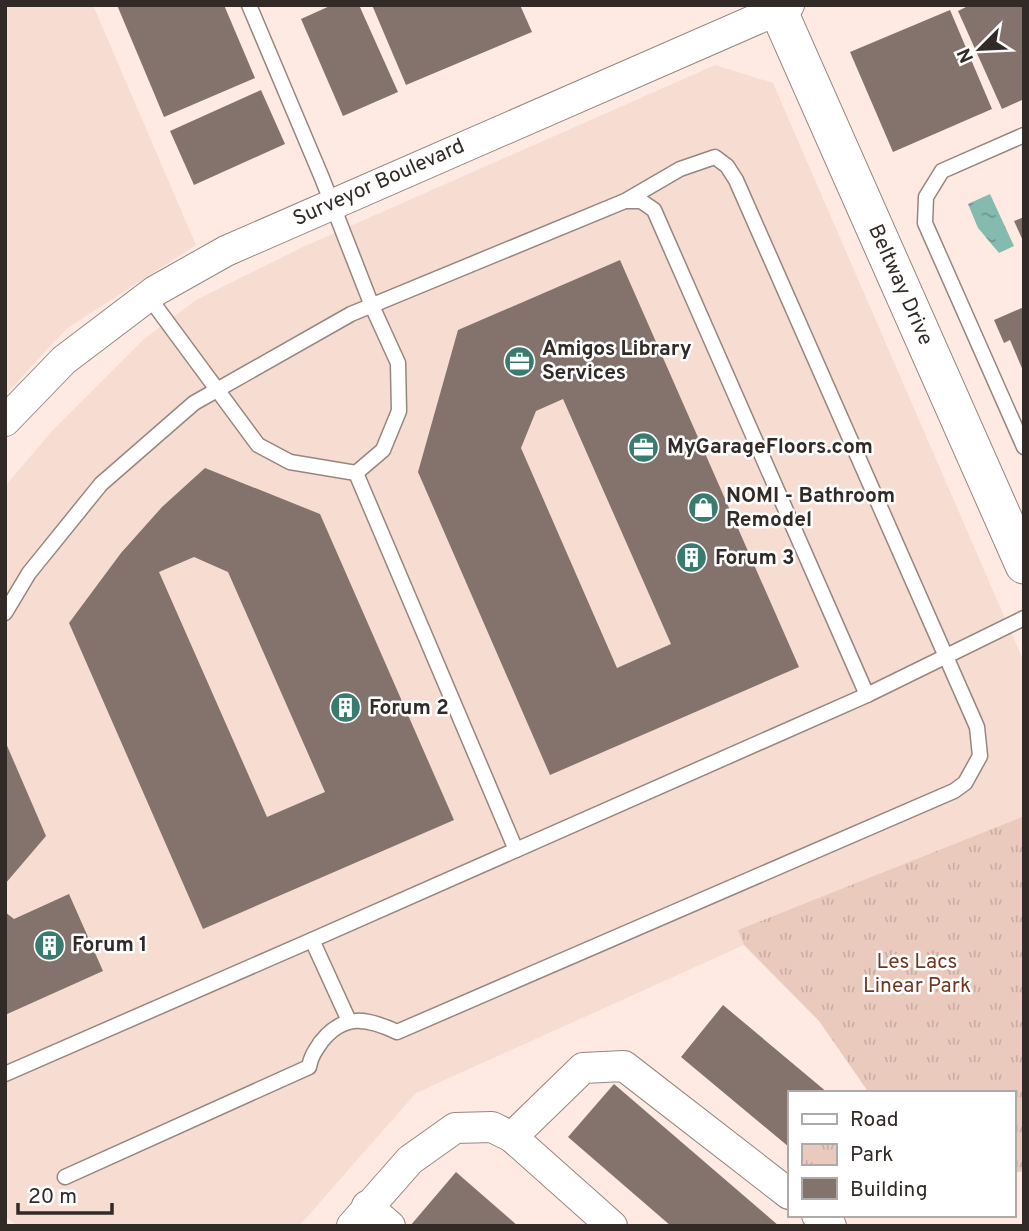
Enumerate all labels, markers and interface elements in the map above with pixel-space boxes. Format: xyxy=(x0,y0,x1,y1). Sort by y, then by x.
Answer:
north arrow xyxy=(945,14,1015,84)
text: N xyxy=(953,44,980,66)
street label: Surveyor Boulevard xyxy=(289,133,469,233)
street label: Beltway Drive xyxy=(861,220,939,350)
place label: Amigos Library Services xyxy=(542,336,692,387)
office icon: Amigos Library Services xyxy=(502,344,536,378)
office icon: MyGarageFloors.com xyxy=(627,430,661,464)
place label: MyGarageFloors.com xyxy=(667,434,873,461)
place label: NOMI - Bathroom Remodel xyxy=(726,483,895,534)
shop icon: NOMI - Bathroom Remodel xyxy=(686,491,720,525)
building icon: Forum 3 xyxy=(675,541,709,575)
place label: Forum 3 xyxy=(715,545,795,572)
building icon: Forum 2 xyxy=(329,691,363,725)
place label: Forum 2 xyxy=(369,695,449,722)
building icon: Forum 1 xyxy=(32,928,66,962)
place label: Forum 1 xyxy=(72,932,147,959)
park label: Les Lacs Linear Park xyxy=(863,949,971,1000)
legend xyxy=(788,1091,1015,1217)
text: Road xyxy=(850,1107,899,1134)
text: Park xyxy=(850,1142,893,1169)
scale bar xyxy=(18,1172,112,1216)
text: Building xyxy=(850,1177,928,1204)
text: 20 m xyxy=(28,1184,77,1211)

